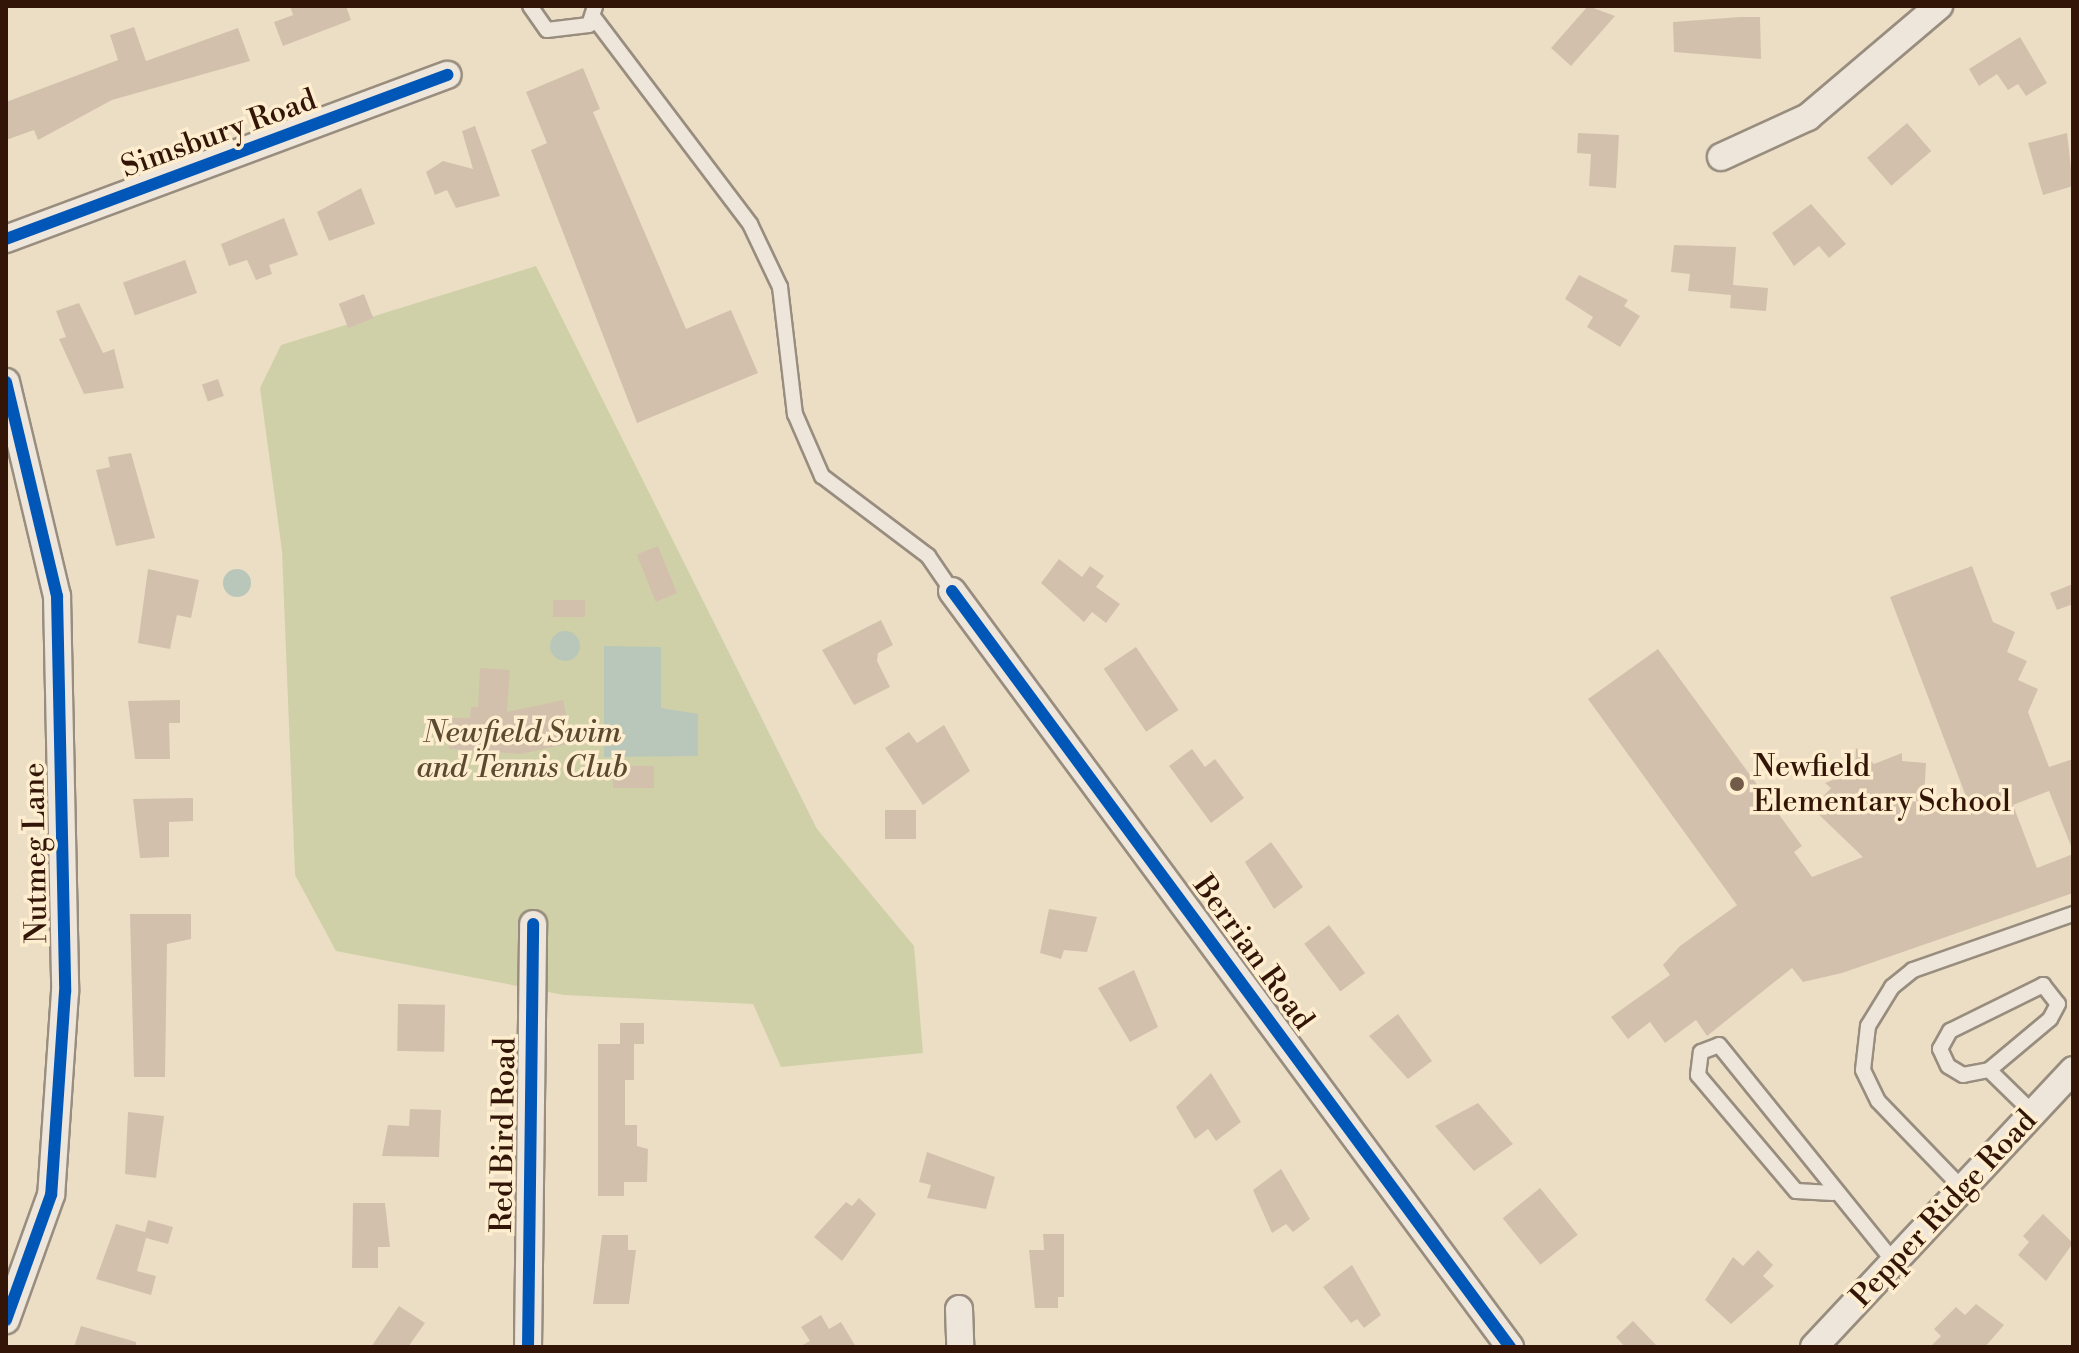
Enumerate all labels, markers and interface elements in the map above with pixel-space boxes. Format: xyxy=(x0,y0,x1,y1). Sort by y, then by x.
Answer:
street label: Simsbury Road xyxy=(116,82,322,186)
park label: Newfield Swim and Tennis Club xyxy=(416,715,628,786)
place label: Newfield Elementary School xyxy=(1753,749,2011,820)
street label: Nutmeg Lane xyxy=(16,762,56,944)
marker: Newfield Elementary School xyxy=(1728,775,1746,793)
street label: Berrian Road xyxy=(1185,869,1321,1037)
street label: Red Bird Road xyxy=(484,1037,524,1233)
street label: Pepper Ridge Road xyxy=(1843,1103,2045,1315)

